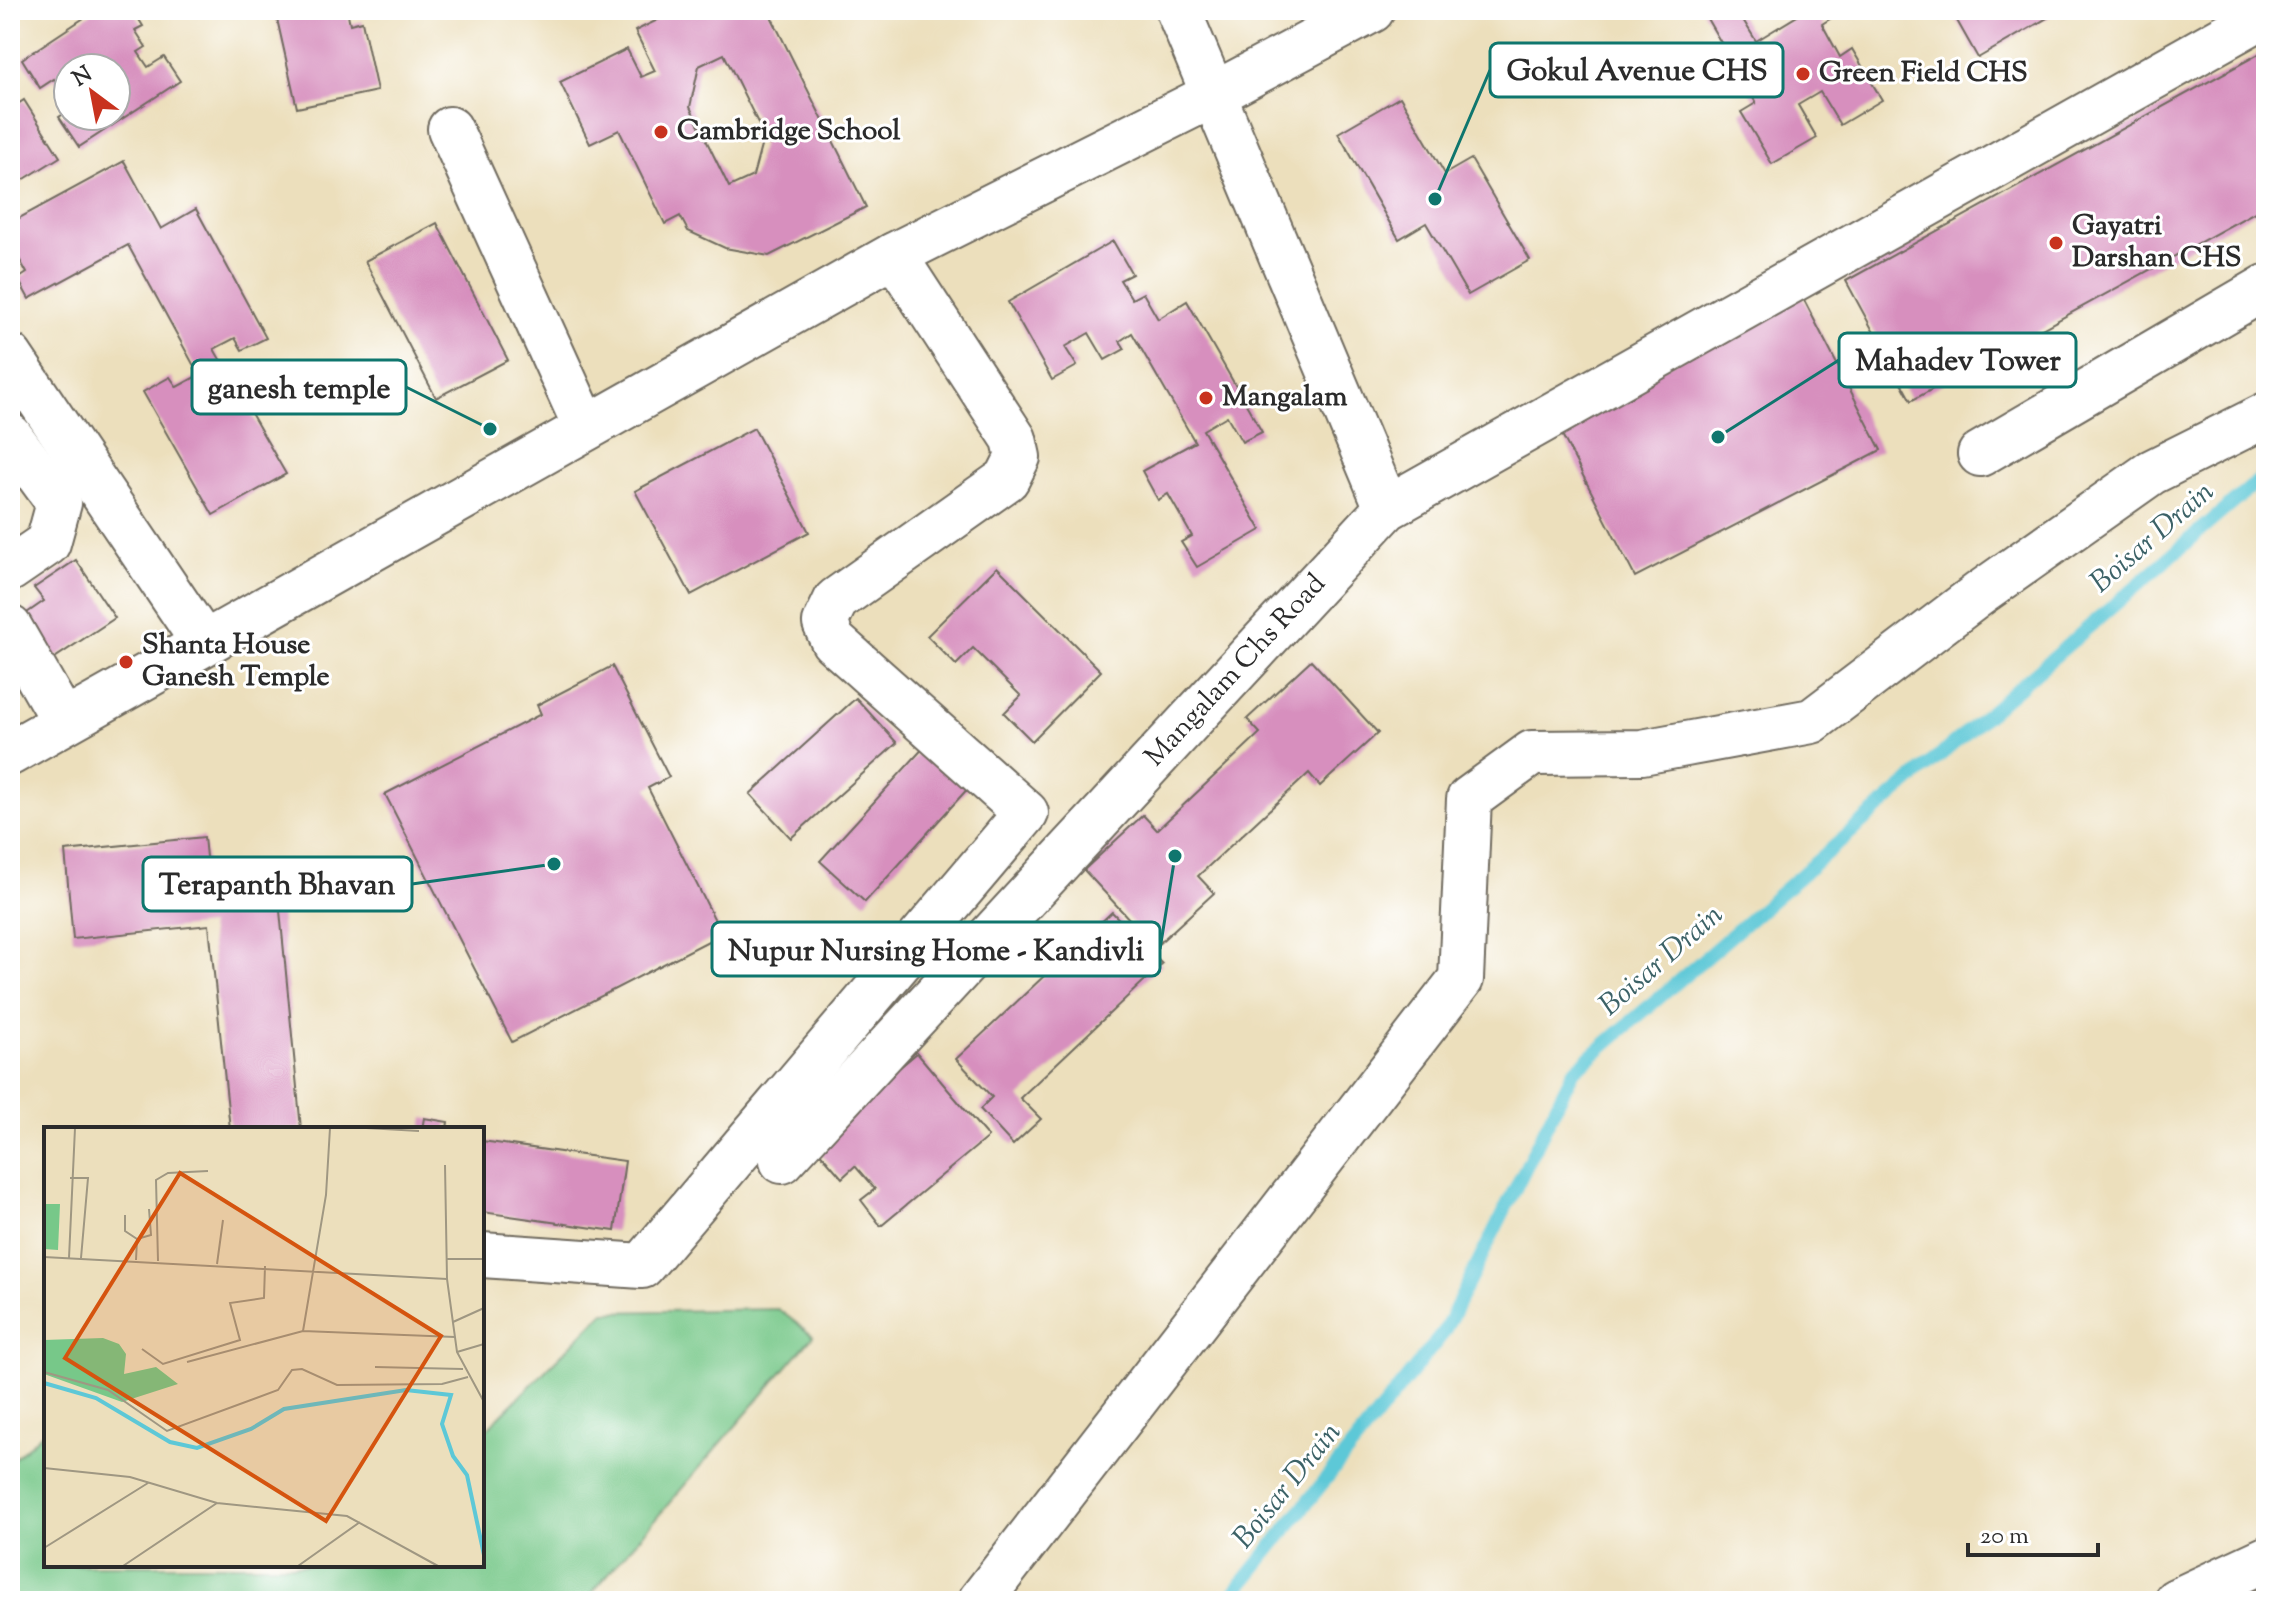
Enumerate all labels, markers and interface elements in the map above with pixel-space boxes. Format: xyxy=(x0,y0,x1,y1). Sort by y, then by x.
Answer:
callout: Gokul Avenue CHS xyxy=(1490,43,1783,97)
text: Gokul Avenue CHS xyxy=(1506,51,1768,94)
north arrow xyxy=(52,52,132,132)
place label: Green Field CHS xyxy=(1819,54,2028,94)
text: N xyxy=(67,59,99,96)
marker: Green Field CHS xyxy=(1794,65,1812,83)
place label: Cambridge School xyxy=(677,112,901,152)
marker: Cambridge School xyxy=(652,123,670,141)
place label: Gayatri Darshan CHS xyxy=(2072,207,2242,279)
marker: Gayatri Darshan CHS xyxy=(2047,234,2065,252)
callout: Mahadev Tower xyxy=(1839,333,2076,387)
text: Mahadev Tower xyxy=(1855,341,2061,384)
callout: ganesh temple xyxy=(192,360,406,414)
text: ganesh temple xyxy=(208,369,390,412)
place label: Mangalam xyxy=(1222,378,1348,418)
marker: Mangalam xyxy=(1197,389,1215,407)
water label: Boisar Drain xyxy=(2082,472,2225,604)
street label: Mangalam Chs Road xyxy=(1136,565,1336,776)
place label: Shanta House Ganesh Temple xyxy=(142,626,330,698)
marker: Shanta House Ganesh Temple xyxy=(117,653,135,671)
callout: Terapanth Bhavan xyxy=(143,857,412,911)
text: Terapanth Bhavan xyxy=(159,865,395,908)
water label: Boisar Drain xyxy=(1591,895,1734,1027)
callout: Nupur Nursing Home - Kandivli xyxy=(712,922,1160,976)
text: Nupur Nursing Home - Kandivli xyxy=(728,931,1145,974)
inset map xyxy=(44,1127,484,1567)
water label: Boisar Drain xyxy=(1223,1413,1353,1559)
scale bar xyxy=(1968,1507,2098,1557)
text: 20 m xyxy=(1980,1520,2029,1554)

